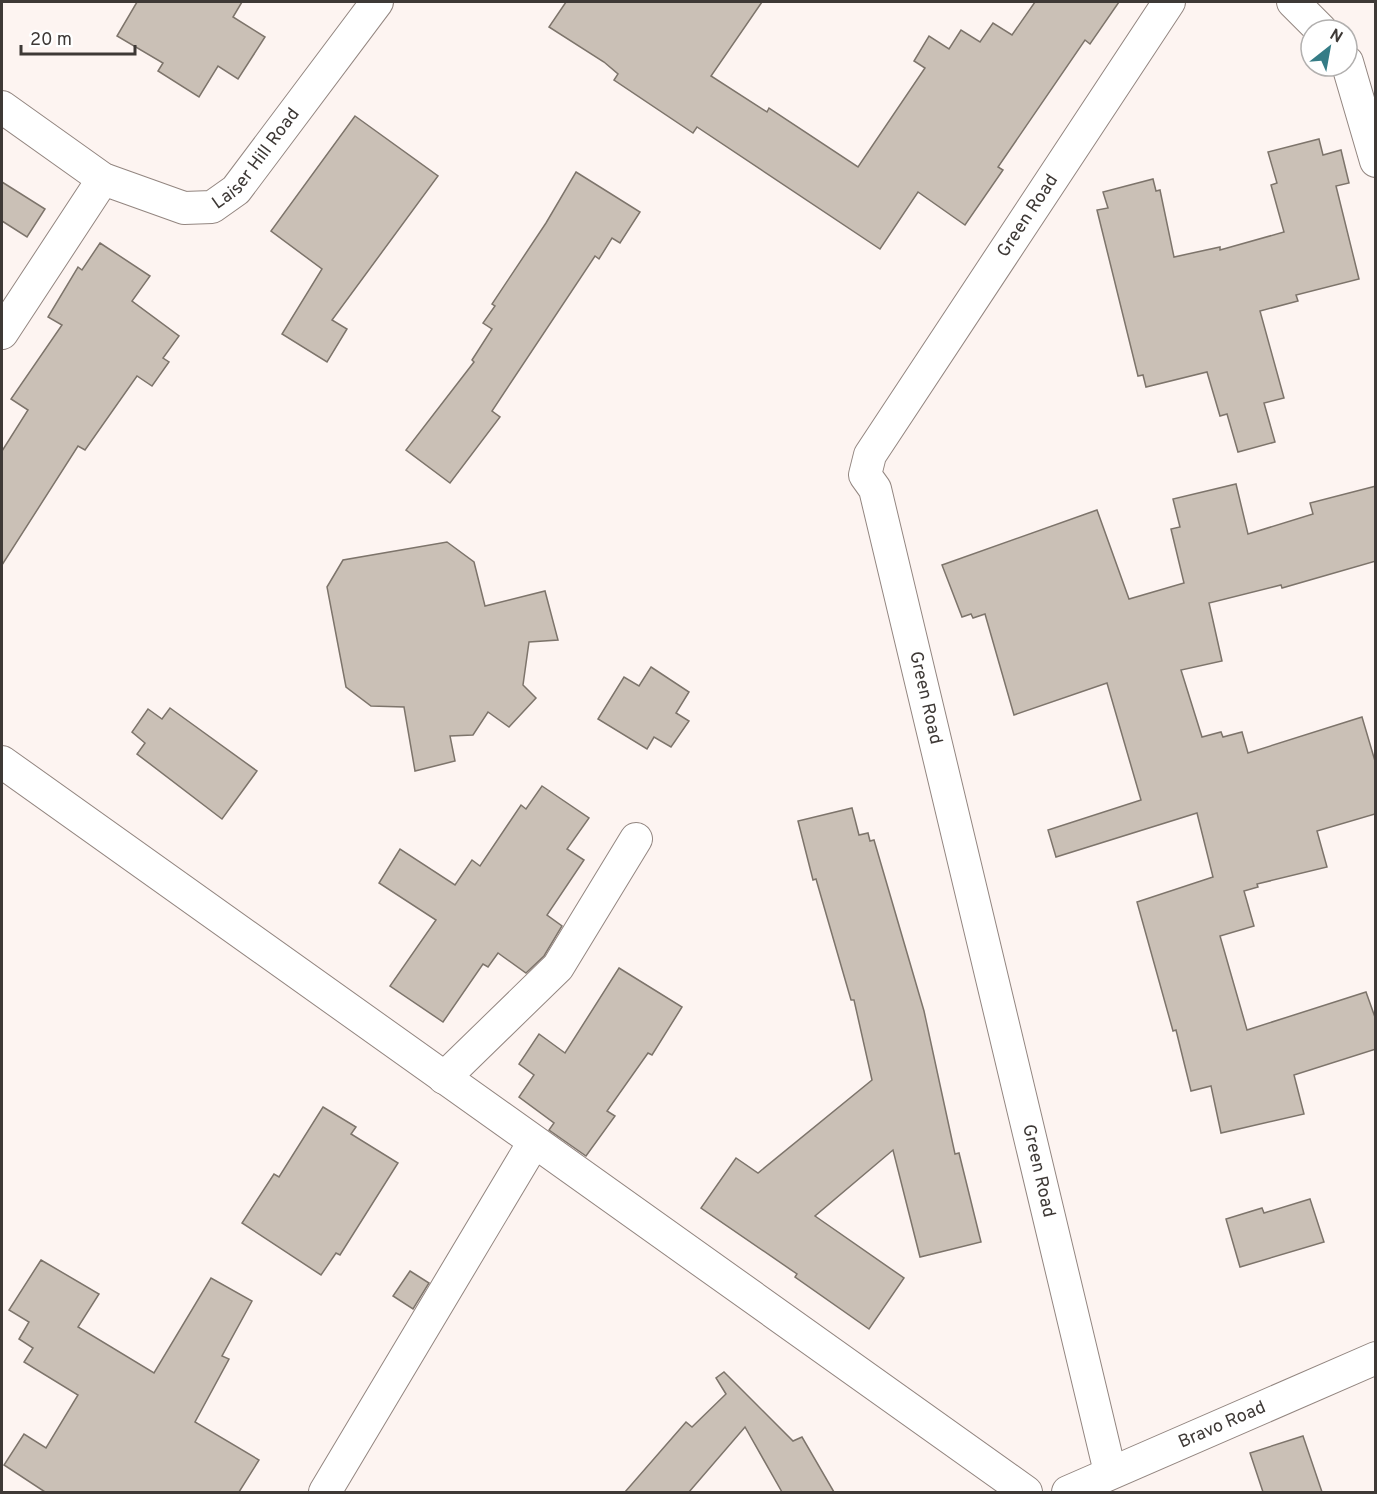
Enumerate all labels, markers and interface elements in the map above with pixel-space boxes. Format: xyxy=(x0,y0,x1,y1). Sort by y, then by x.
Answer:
scale bar xyxy=(21,18,135,56)
north arrow xyxy=(1299,18,1359,78)
text: N xyxy=(1326,25,1346,48)
text: 20 m xyxy=(30,29,72,52)
street label: Laiser Hill Road xyxy=(208,103,305,215)
street label: Green Road xyxy=(992,170,1064,262)
street label: Green Road xyxy=(903,649,947,747)
street label: Green Road xyxy=(1016,1122,1060,1220)
street label: Bravo Road xyxy=(1175,1396,1269,1454)

